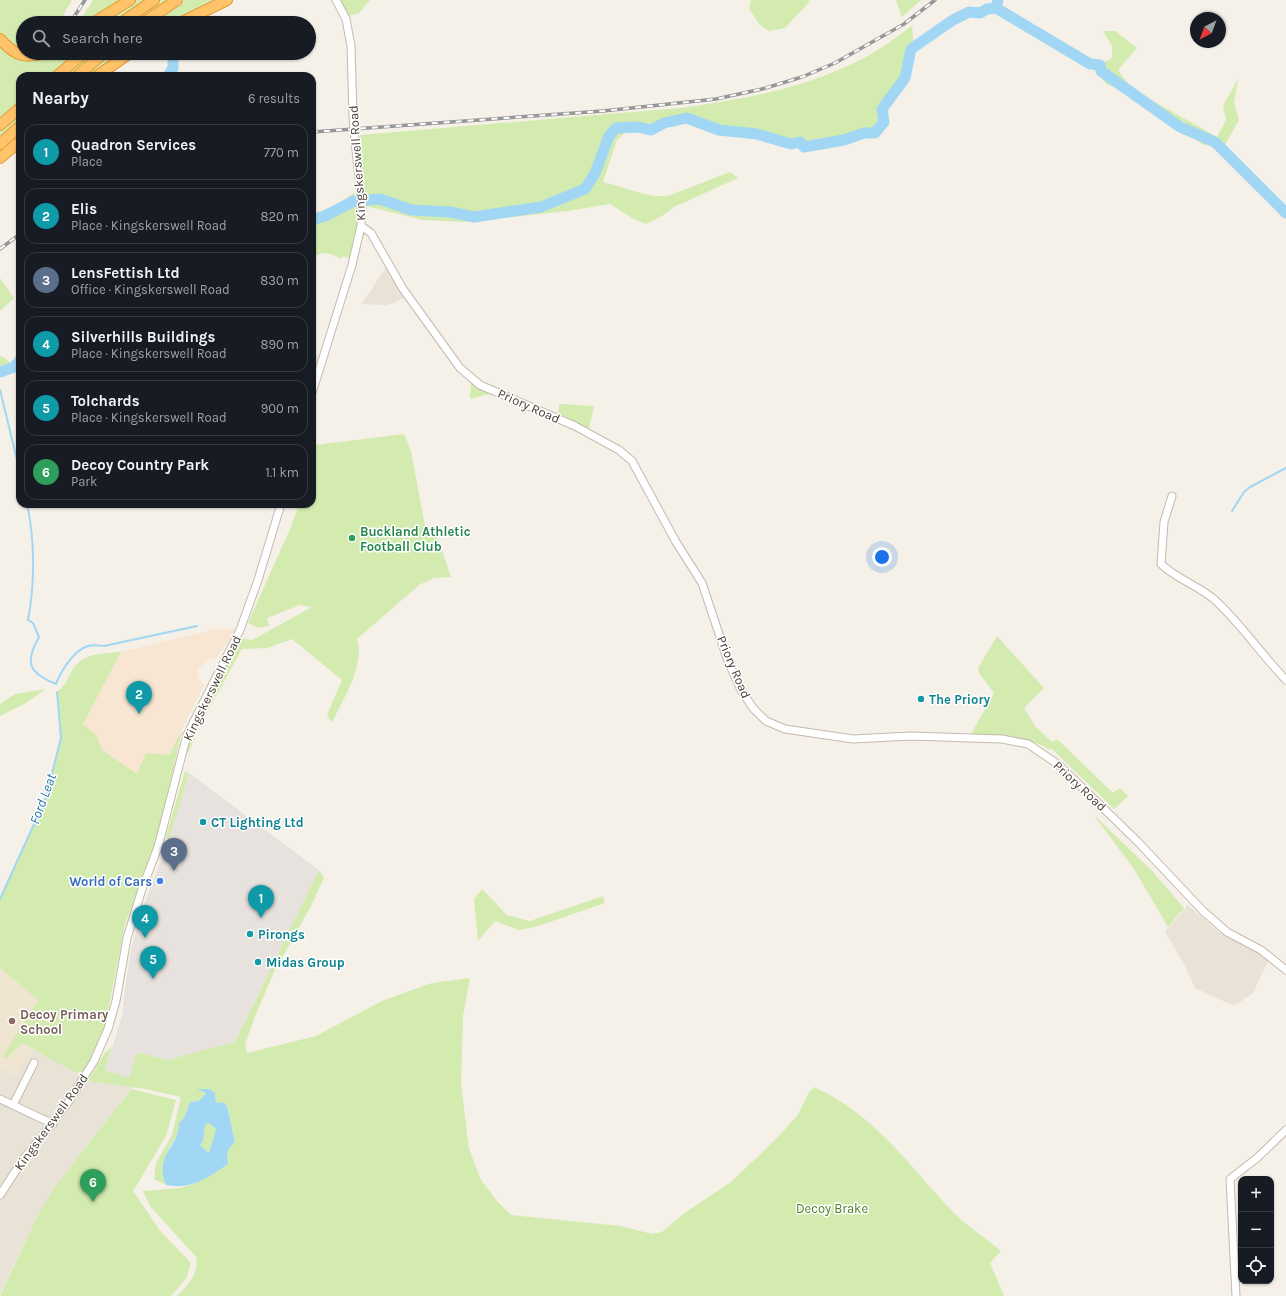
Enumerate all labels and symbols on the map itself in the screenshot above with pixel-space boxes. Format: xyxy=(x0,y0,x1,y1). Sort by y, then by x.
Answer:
north arrow xyxy=(1190,12,1226,48)
street label: Kingskerswell Road xyxy=(345,105,369,221)
street label: Priory Road xyxy=(496,386,562,426)
place label: Buckland Athletic Football Club xyxy=(360,524,471,554)
marker: Buckland Athletic Football Club xyxy=(347,533,357,543)
your location xyxy=(872,547,892,567)
street label: Kingskerswell Road xyxy=(180,633,244,743)
street label: Priory Road xyxy=(714,633,754,701)
pin: 2 xyxy=(126,681,152,714)
place label: The Priory xyxy=(929,692,991,707)
marker: The Priory xyxy=(916,694,926,704)
street label: Priory Road xyxy=(1051,758,1109,814)
water label: Ford Leat xyxy=(26,771,60,827)
place label: CT Lighting Ltd xyxy=(211,815,304,830)
marker: CT Lighting Ltd xyxy=(198,817,208,827)
pin: 3 xyxy=(161,838,187,871)
place label: World of Cars xyxy=(69,874,152,889)
marker: World of Cars xyxy=(155,876,165,886)
pin: 1 xyxy=(248,885,274,918)
pin: 4 xyxy=(132,905,158,938)
place label: Pirongs xyxy=(258,927,305,942)
marker: Pirongs xyxy=(245,929,255,939)
pin: 5 xyxy=(140,946,166,979)
place label: Midas Group xyxy=(266,955,345,970)
marker: Midas Group xyxy=(253,957,263,967)
place label: Decoy Primary School xyxy=(20,1007,109,1037)
marker: Decoy Primary School xyxy=(7,1016,17,1026)
street label: Kingskerswell Road xyxy=(11,1071,91,1173)
pin: 6 xyxy=(80,1169,106,1202)
park label: Decoy Brake xyxy=(796,1201,868,1216)

